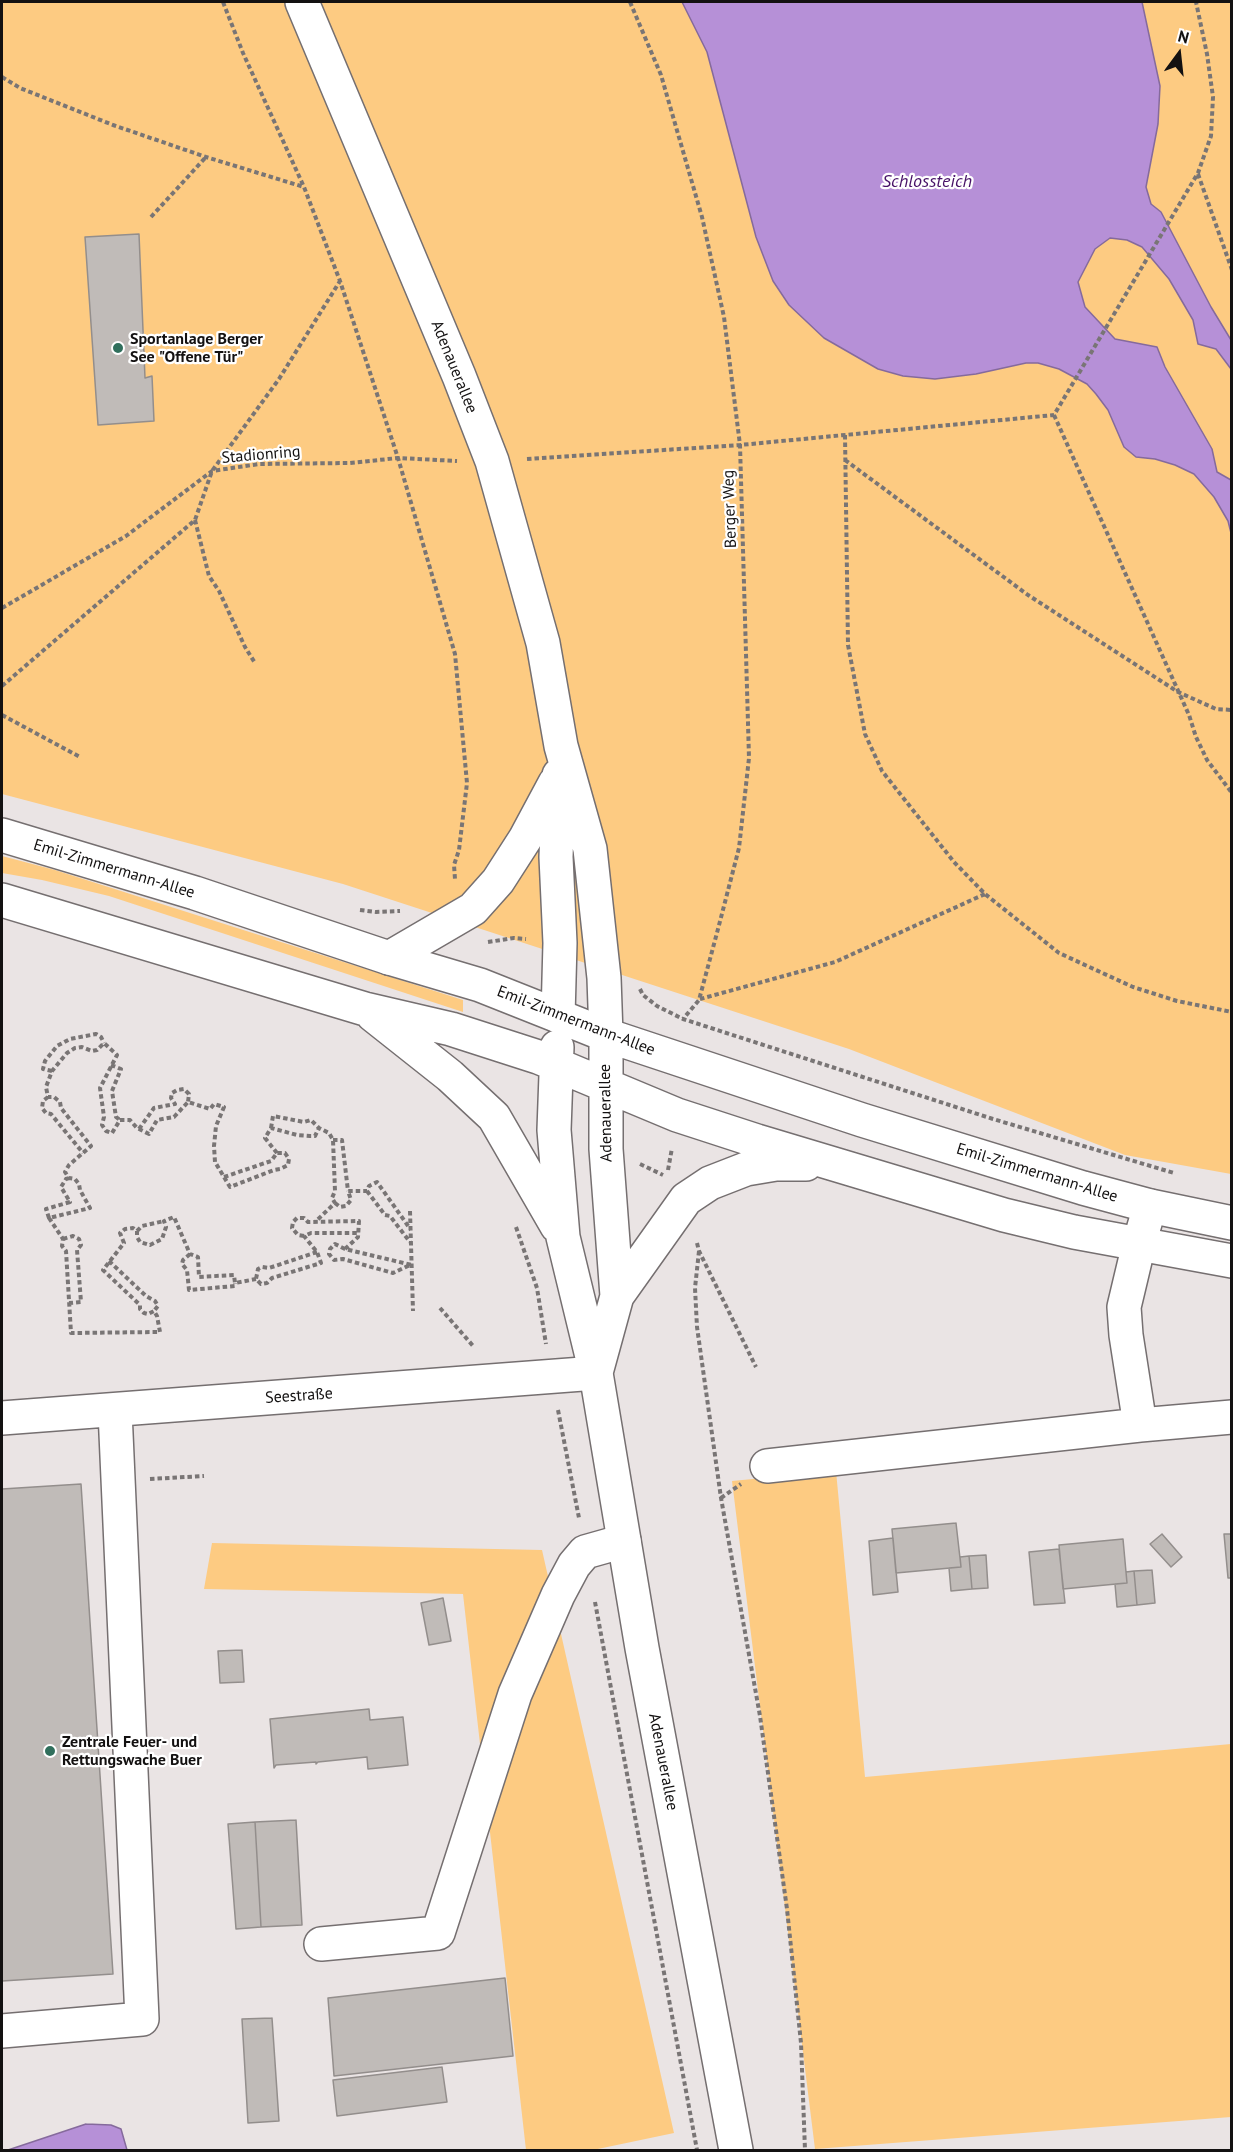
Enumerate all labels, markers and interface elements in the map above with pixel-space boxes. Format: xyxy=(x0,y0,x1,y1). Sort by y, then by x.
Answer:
north arrow xyxy=(1149,24,1209,84)
text: N xyxy=(1176,26,1191,48)
water label: Schlossteich xyxy=(882,171,972,193)
street label: Adenauerallee xyxy=(427,318,481,416)
place label: Sportanlage Berger See "Offene Tür" xyxy=(130,329,263,367)
marker: Sportanlage Berger See "Offene Tür" xyxy=(111,341,125,355)
street label: Stadionring xyxy=(221,442,301,468)
street label: Berger Weg xyxy=(719,469,741,549)
street label: Emil-Zimmermann-Allee xyxy=(31,835,197,903)
street label: Emil-Zimmermann-Allee xyxy=(494,982,658,1060)
street label: Adenauerallee xyxy=(596,1064,616,1162)
street label: Emil-Zimmermann-Allee xyxy=(954,1139,1120,1207)
street label: Seestraße xyxy=(265,1384,333,1408)
street label: Adenauerallee xyxy=(644,1712,682,1812)
place label: Zentrale Feuer- und Rettungswache Buer xyxy=(62,1732,202,1770)
marker: Zentrale Feuer- und Rettungswache Buer xyxy=(43,1744,57,1758)

